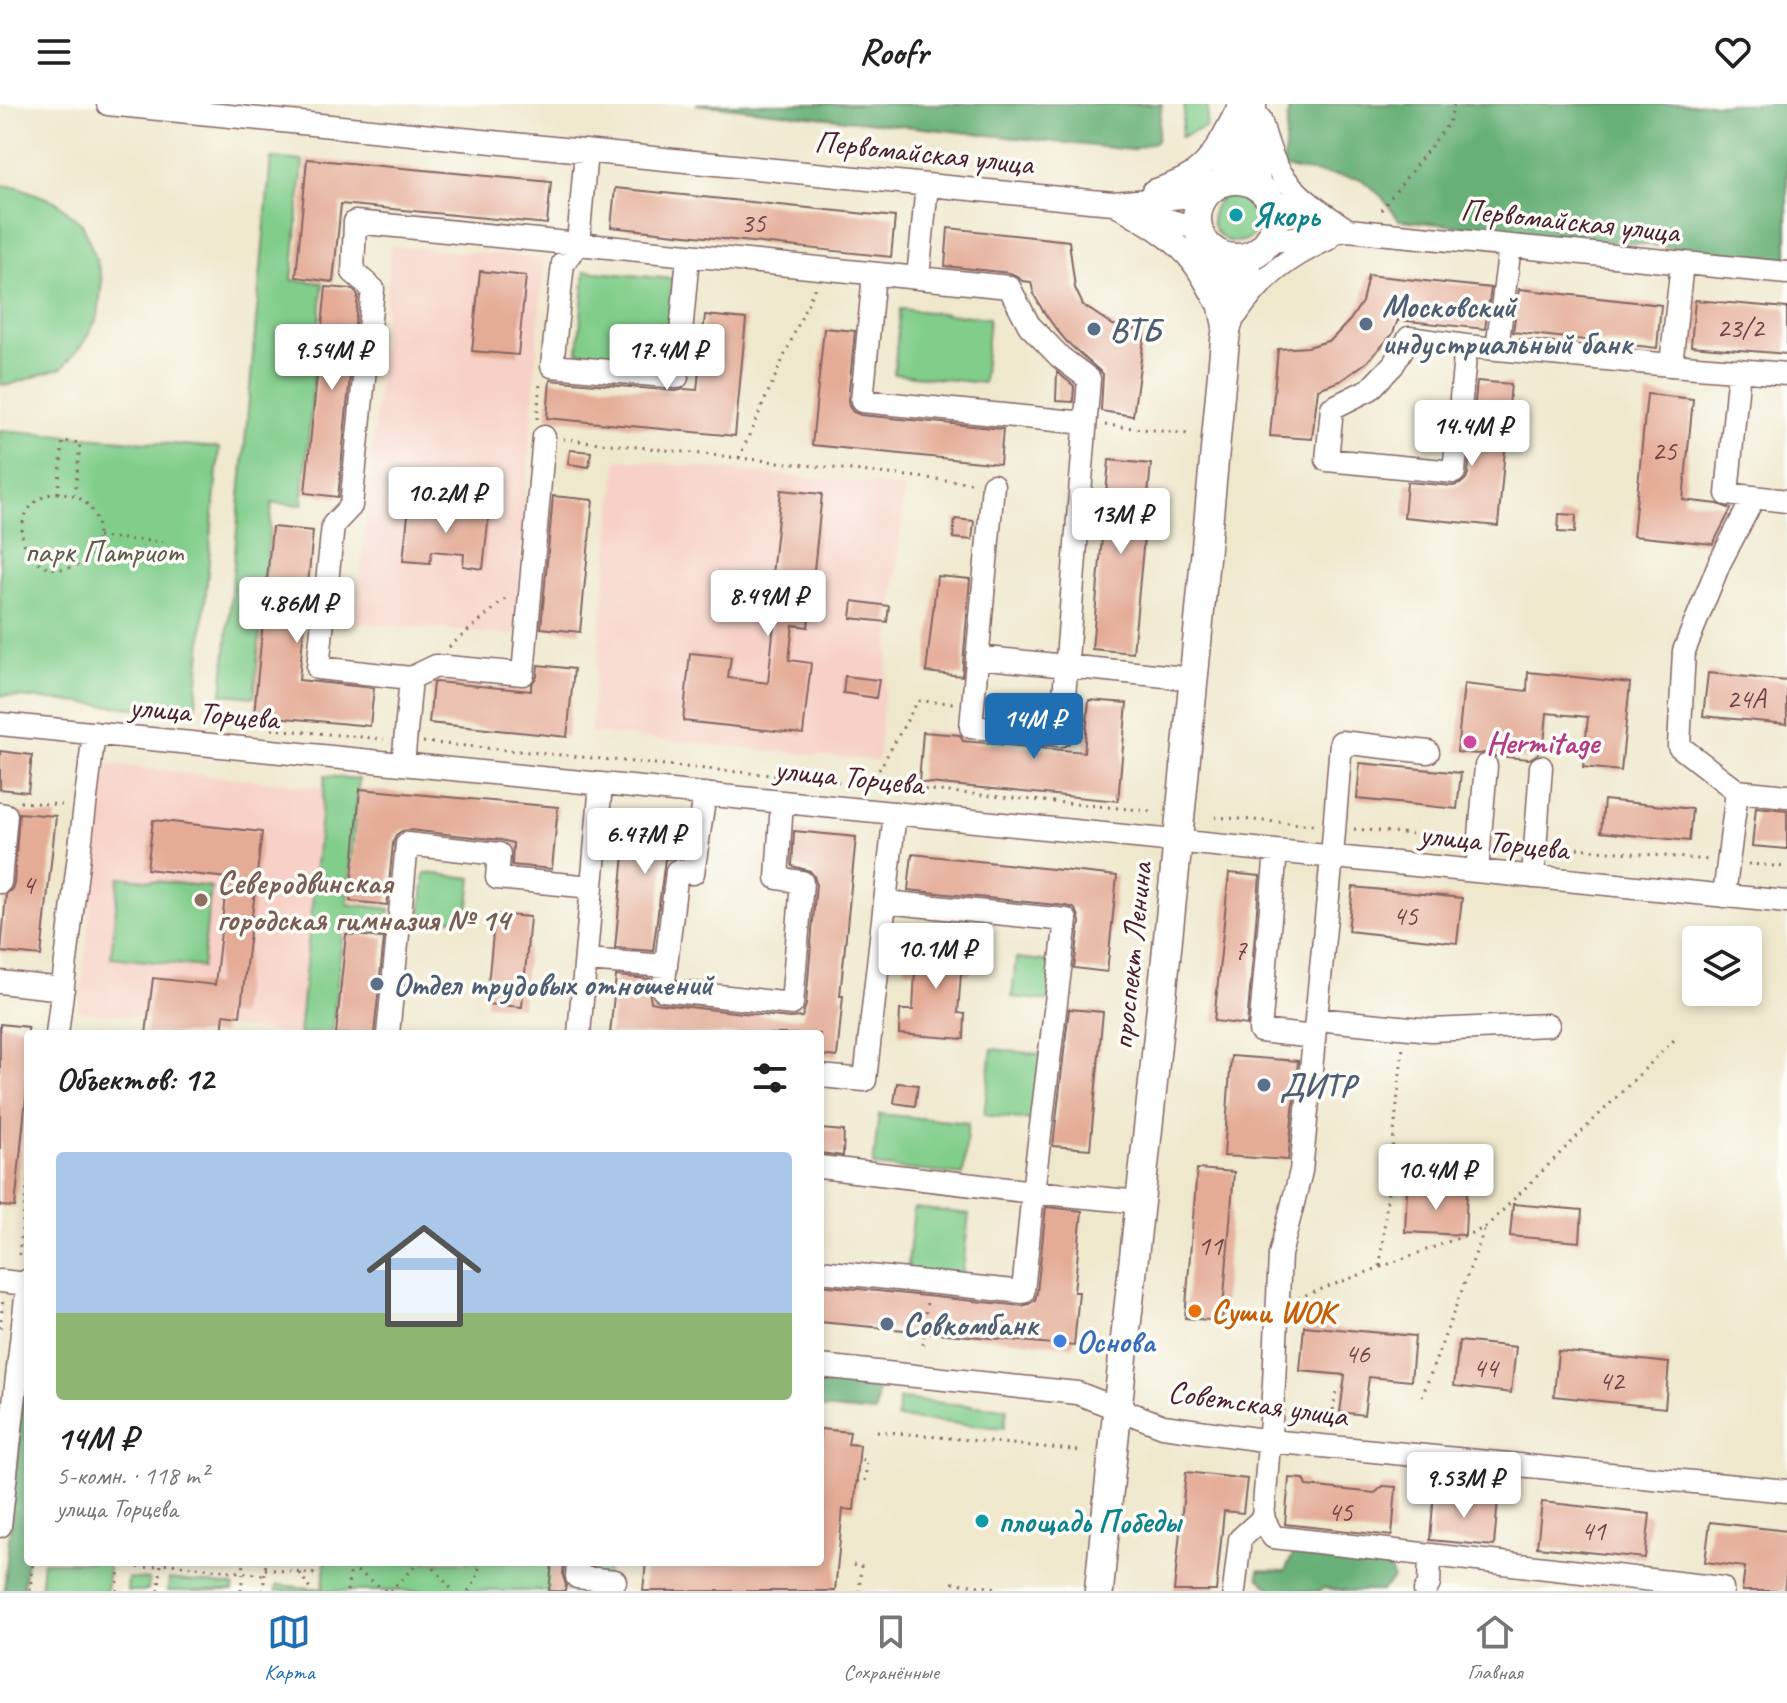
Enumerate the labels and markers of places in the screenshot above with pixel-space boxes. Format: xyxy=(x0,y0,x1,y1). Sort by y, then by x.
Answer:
place label: Якорь xyxy=(1252,195,1321,236)
marker: Якорь xyxy=(1227,206,1245,224)
place label: Московский индустриальный банк xyxy=(1382,286,1634,364)
place label: ВТБ xyxy=(1110,309,1165,350)
marker: Московский индустриальный банк xyxy=(1357,315,1375,333)
marker: ВТБ xyxy=(1085,320,1103,338)
pin: 9.54M ₽ xyxy=(258,324,406,392)
pin: 17.4M ₽ xyxy=(593,324,741,392)
pin: 14.4M ₽ xyxy=(1398,400,1546,468)
pin: 10.2M ₽ xyxy=(372,467,520,535)
pin: 13M ₽ xyxy=(1065,488,1177,556)
pin: 8.49M ₽ xyxy=(694,570,842,638)
pin: 4.86M ₽ xyxy=(223,577,371,645)
pin: 14M ₽ xyxy=(978,693,1090,761)
place label: Hermitage xyxy=(1486,722,1602,763)
marker: Hermitage xyxy=(1461,733,1479,751)
pin: 6.47M ₽ xyxy=(571,808,719,876)
place label: Северодвинская городская гимназия № 14 xyxy=(217,862,513,940)
marker: Северодвинская городская гимназия № 14 xyxy=(192,891,210,909)
pin: 10.1M ₽ xyxy=(862,923,1010,991)
place label: Отдел трудовых отношений xyxy=(393,964,715,1005)
marker: Отдел трудовых отношений xyxy=(368,975,386,993)
place label: ДИТР xyxy=(1280,1065,1360,1106)
marker: ДИТР xyxy=(1255,1076,1273,1094)
pin: 10.4M ₽ xyxy=(1362,1144,1510,1212)
place label: Суши WOK xyxy=(1211,1291,1340,1332)
marker: Суши WOK xyxy=(1186,1302,1204,1320)
place label: Совкомбанк xyxy=(903,1304,1040,1345)
marker: Совкомбанк xyxy=(878,1315,896,1333)
place label: Основа xyxy=(1076,1321,1157,1362)
marker: Основа xyxy=(1051,1332,1069,1350)
pin: 9.53M ₽ xyxy=(1390,1452,1538,1520)
place label: площадь Победы xyxy=(998,1501,1183,1542)
marker: площадь Победы xyxy=(973,1512,991,1530)

